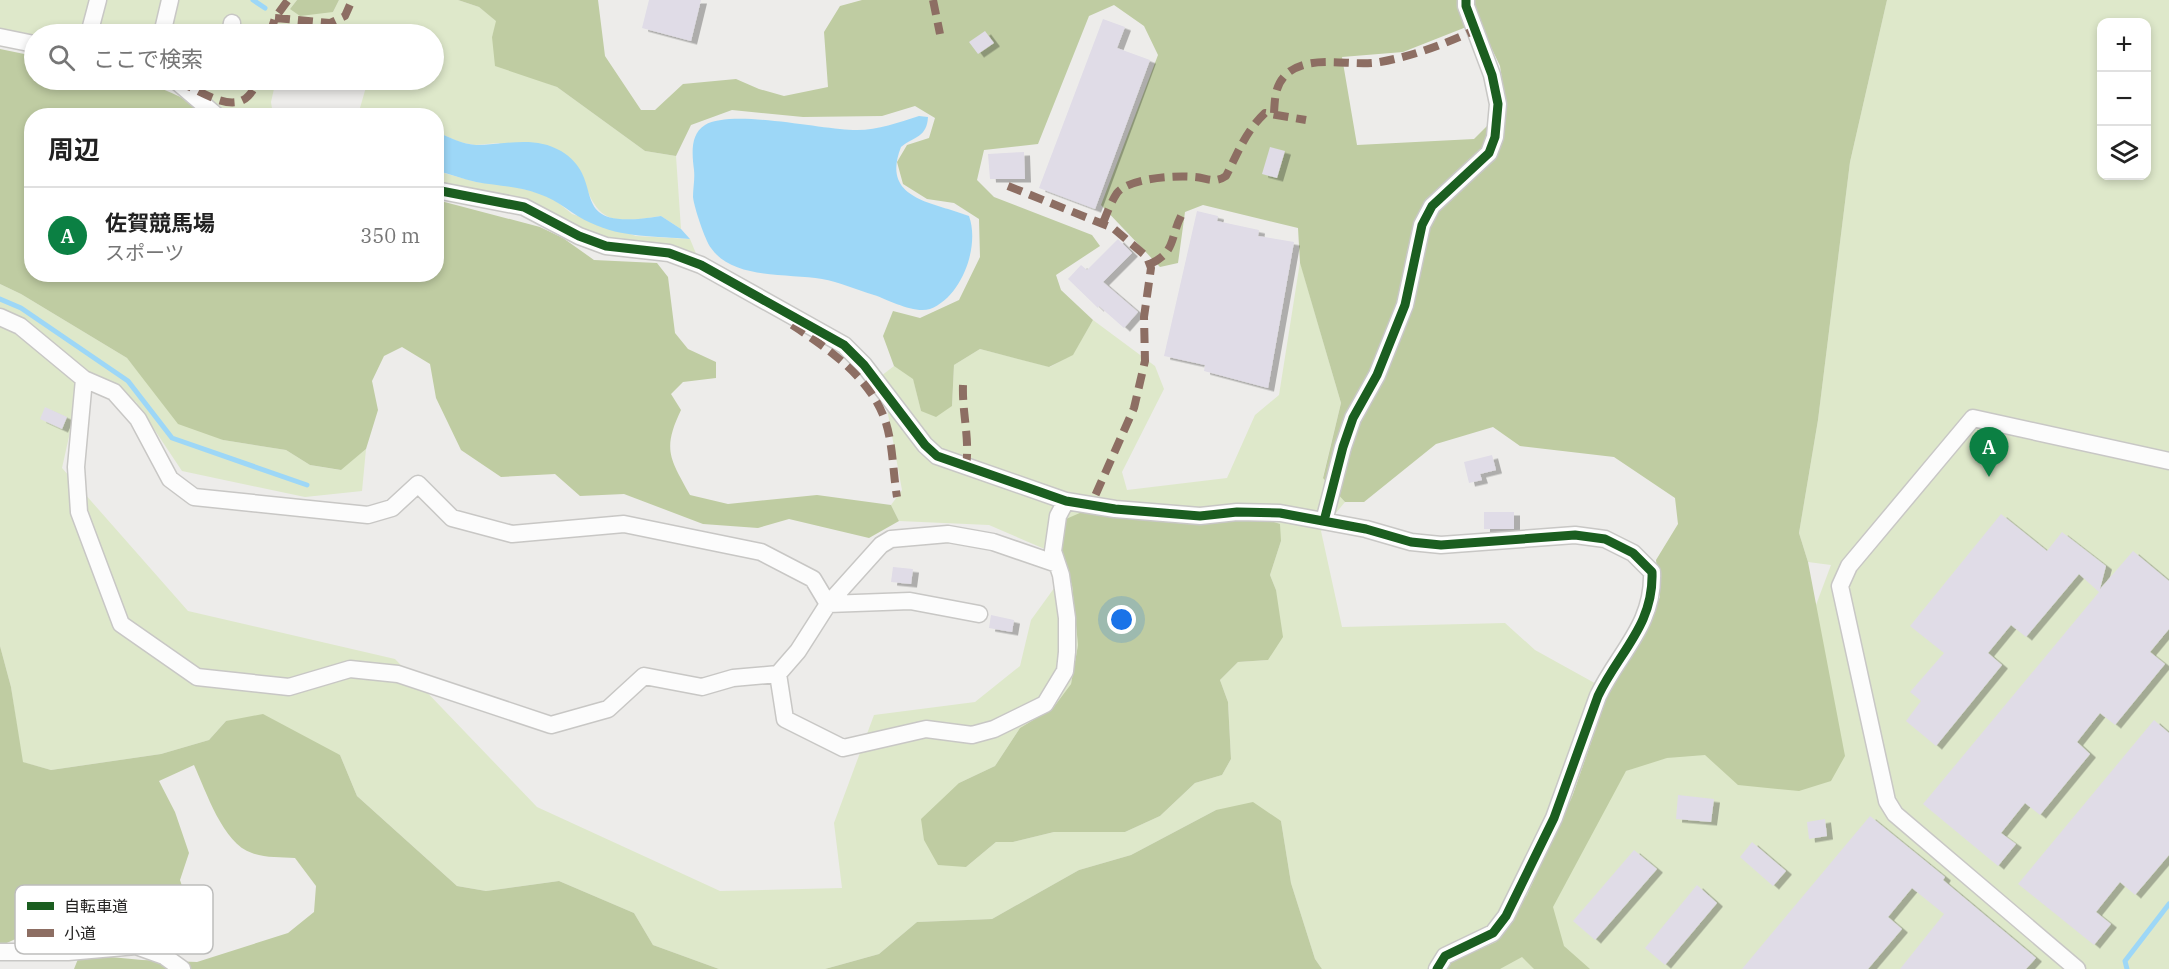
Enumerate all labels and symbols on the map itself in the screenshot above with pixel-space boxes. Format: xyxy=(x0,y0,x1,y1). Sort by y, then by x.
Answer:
pin: A xyxy=(1970,428,2008,477)
your location xyxy=(1107,605,1136,634)
legend xyxy=(15,885,213,954)
text: 自転車道 xyxy=(64,896,128,916)
text: 小道 xyxy=(64,923,96,943)

